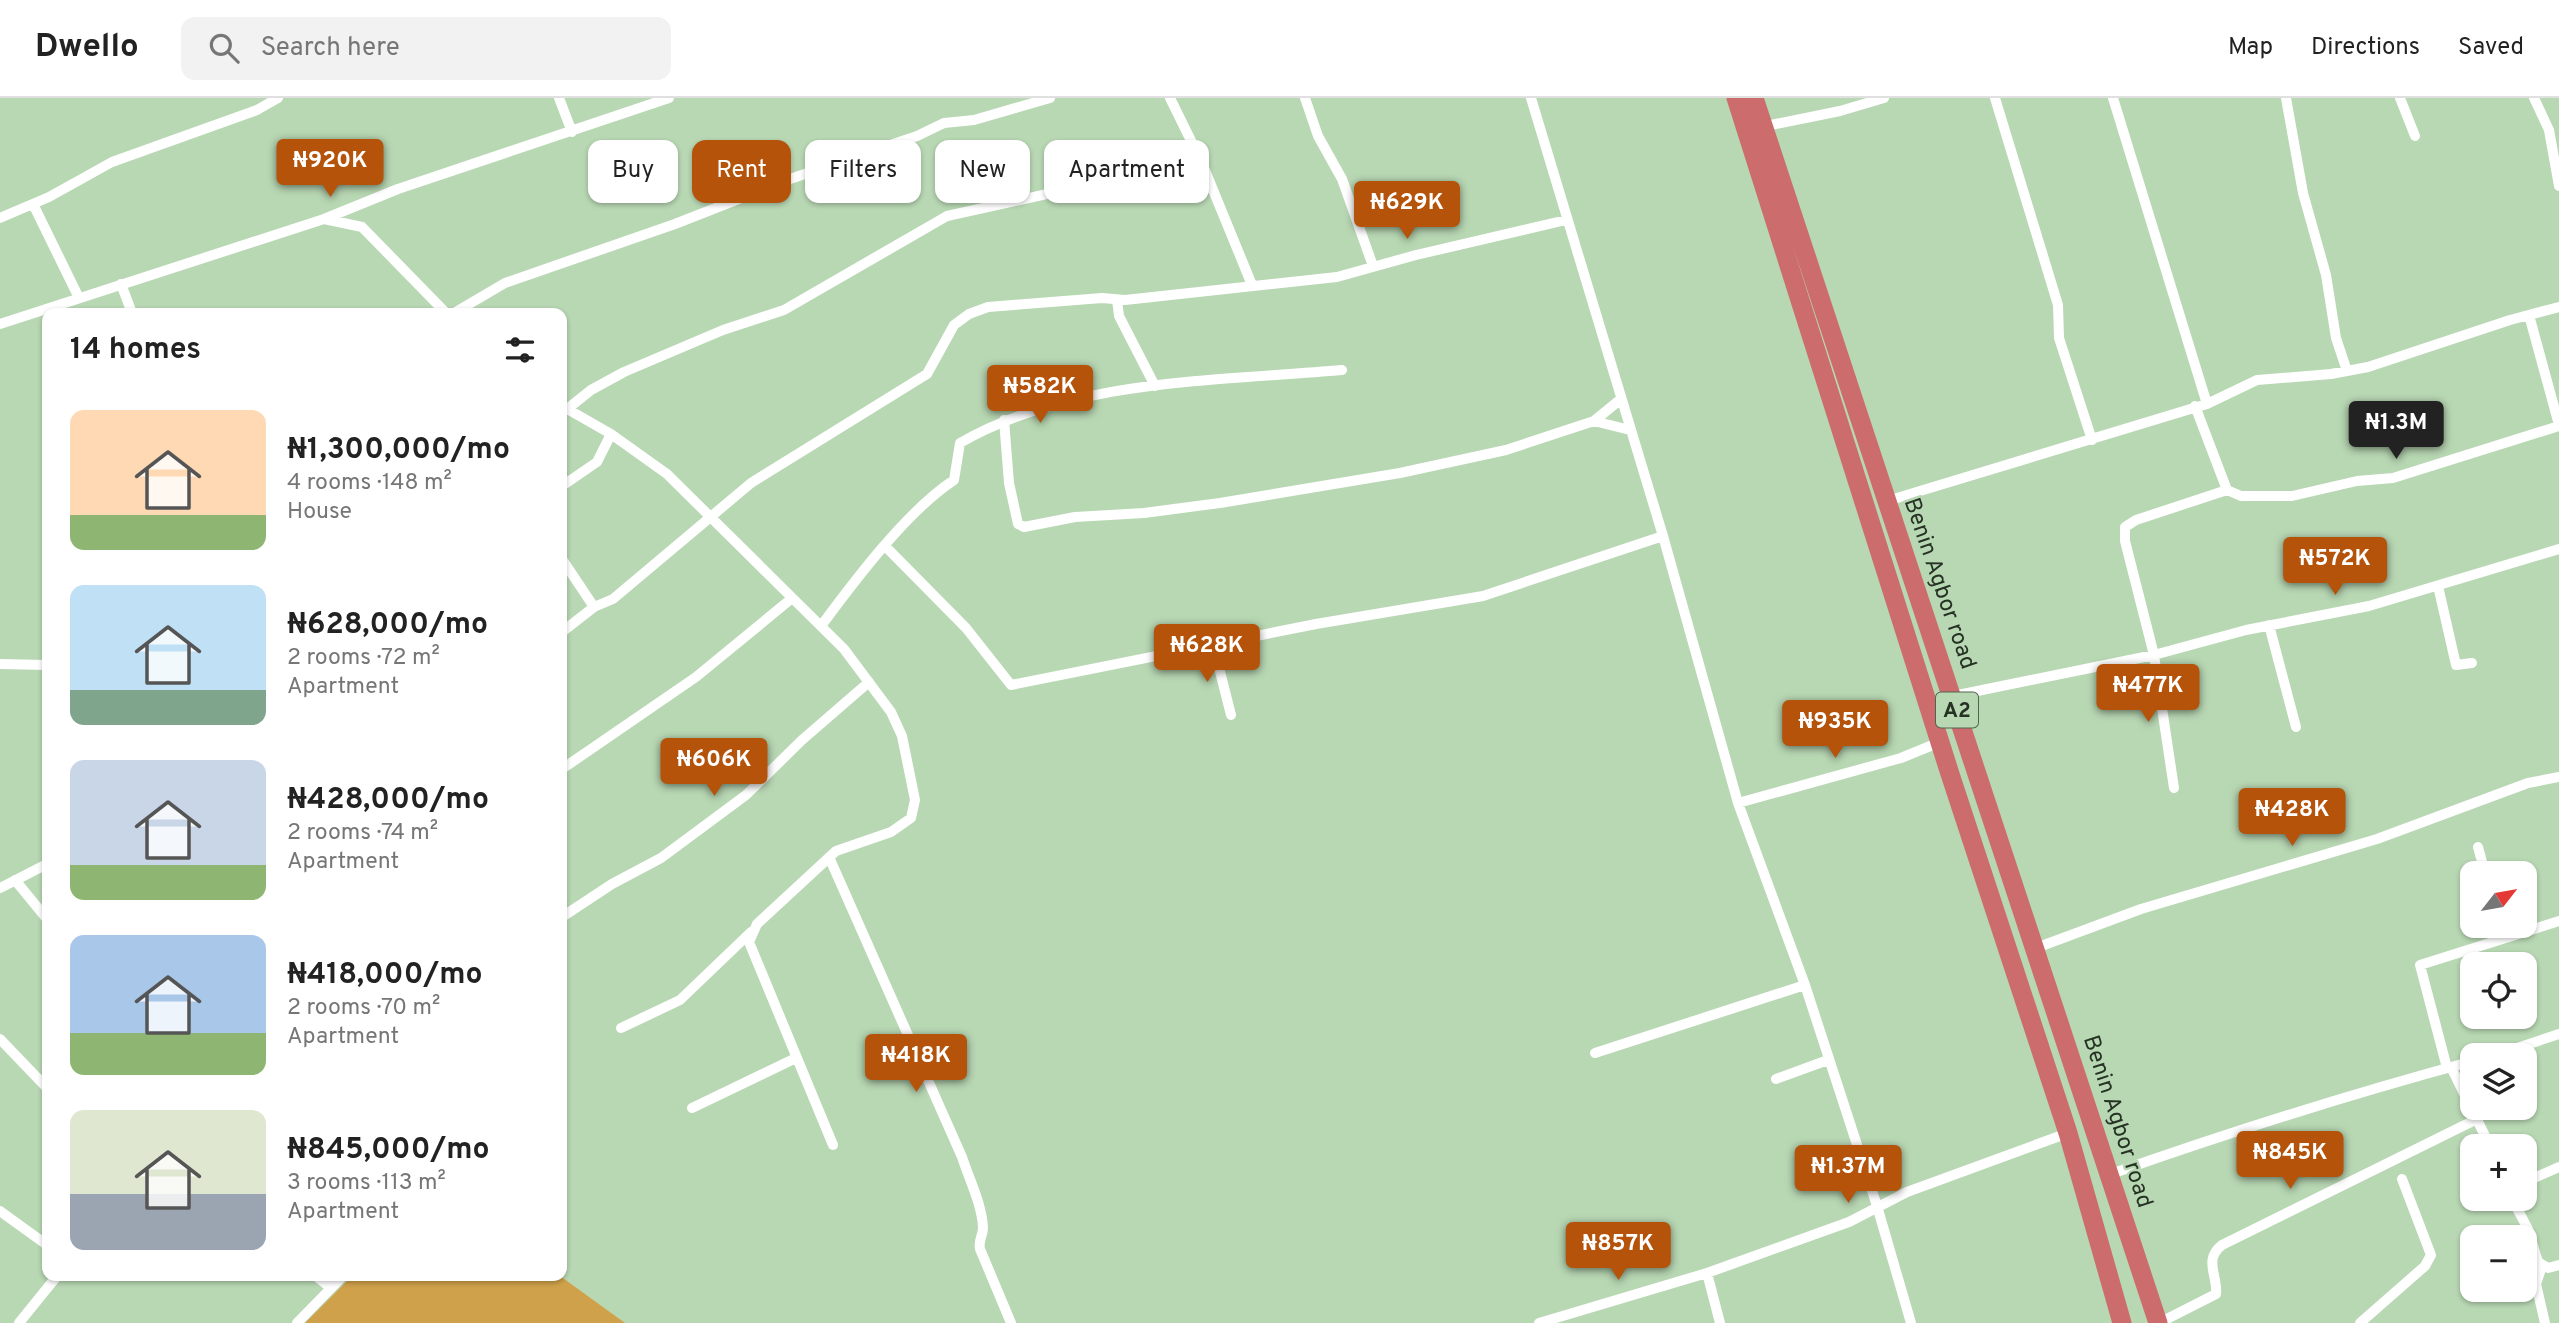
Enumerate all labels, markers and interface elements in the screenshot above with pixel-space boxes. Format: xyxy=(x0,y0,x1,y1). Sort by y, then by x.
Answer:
search box xyxy=(181,17,671,80)
text: Dwello xyxy=(35,27,139,69)
icon: search xyxy=(205,29,243,67)
text: Search here xyxy=(261,32,400,65)
text: Map xyxy=(2228,33,2273,63)
text: Directions xyxy=(2311,33,2420,63)
text: Saved xyxy=(2458,33,2524,63)
pin: ₦920K xyxy=(281,140,379,199)
chip: Buy xyxy=(588,140,678,203)
chip: Rent xyxy=(692,140,791,203)
chip: Filters xyxy=(805,140,921,203)
chip: New xyxy=(935,140,1030,203)
chip: Apartment xyxy=(1044,140,1209,203)
text: ₦920K xyxy=(293,147,368,176)
pin: ₦629K xyxy=(1358,181,1456,241)
text: ₦629K xyxy=(1370,189,1444,218)
icon: filters xyxy=(501,331,539,369)
text: 14 homes xyxy=(70,332,201,369)
pin: ₦582K xyxy=(991,366,1089,425)
text: ₦582K xyxy=(1003,373,1077,402)
pin: ₦1.3M xyxy=(2347,402,2445,461)
text: ₦1.3M xyxy=(2365,409,2427,438)
text: ₦1,300,000/mo xyxy=(287,432,510,469)
icon: home xyxy=(126,438,210,522)
text: 4 rooms · 148 m² xyxy=(287,469,452,498)
street label: Benin Agbor road xyxy=(1896,494,1982,674)
text: House xyxy=(287,498,352,527)
pin: ₦572K xyxy=(2286,538,2384,597)
text: ₦572K xyxy=(2299,545,2371,574)
text: ₦628,000/mo xyxy=(287,607,488,644)
icon: home xyxy=(126,613,210,697)
pin: ₦628K xyxy=(1158,624,1256,684)
text: ₦628K xyxy=(1170,632,1244,661)
text: 2 rooms · 72 m² xyxy=(287,644,440,673)
pin: ₦477K xyxy=(2099,664,2197,724)
text: ₦477K xyxy=(2112,672,2184,701)
text: Apartment xyxy=(287,673,399,702)
road number: A2 xyxy=(1936,692,1978,728)
pin: ₦935K xyxy=(1786,700,1884,760)
text: ₦935K xyxy=(1798,708,1872,737)
pin: ₦606K xyxy=(665,738,763,798)
text: ₦606K xyxy=(676,746,752,775)
text: ₦428,000/mo xyxy=(287,782,489,819)
icon: home xyxy=(126,788,210,872)
pin: ₦428K xyxy=(2243,788,2341,848)
text: ₦428K xyxy=(2255,796,2329,825)
text: 2 rooms · 74 m² xyxy=(287,819,438,848)
text: Apartment xyxy=(287,848,399,877)
north arrow xyxy=(2460,861,2538,938)
map controls xyxy=(2460,861,2537,1302)
button: locate xyxy=(2460,952,2537,1029)
text: ₦418,000/mo xyxy=(287,957,483,994)
icon: home xyxy=(126,963,210,1047)
text: 2 rooms · 70 m² xyxy=(287,994,440,1023)
text: Apartment xyxy=(287,1023,399,1052)
street label: Benin Agbor road xyxy=(2075,1032,2158,1212)
pin: ₦418K xyxy=(867,1034,965,1094)
text: ₦418K xyxy=(881,1042,951,1071)
button: layers xyxy=(2460,1043,2537,1120)
text: ₦845,000/mo xyxy=(287,1132,490,1169)
pin: ₦845K xyxy=(2241,1132,2339,1191)
button: + xyxy=(2460,1134,2537,1211)
icon: home xyxy=(126,1138,210,1222)
text: ₦845K xyxy=(2253,1139,2327,1168)
pin: ₦1.37M xyxy=(1791,1146,1905,1205)
text: ₦1.37M xyxy=(1811,1153,1885,1182)
text: 3 rooms · 113 m² xyxy=(287,1169,446,1198)
text: Apartment xyxy=(287,1198,399,1227)
pin: ₦857K xyxy=(1569,1222,1667,1282)
button: − xyxy=(2460,1225,2537,1302)
text: ₦857K xyxy=(1582,1230,1654,1259)

